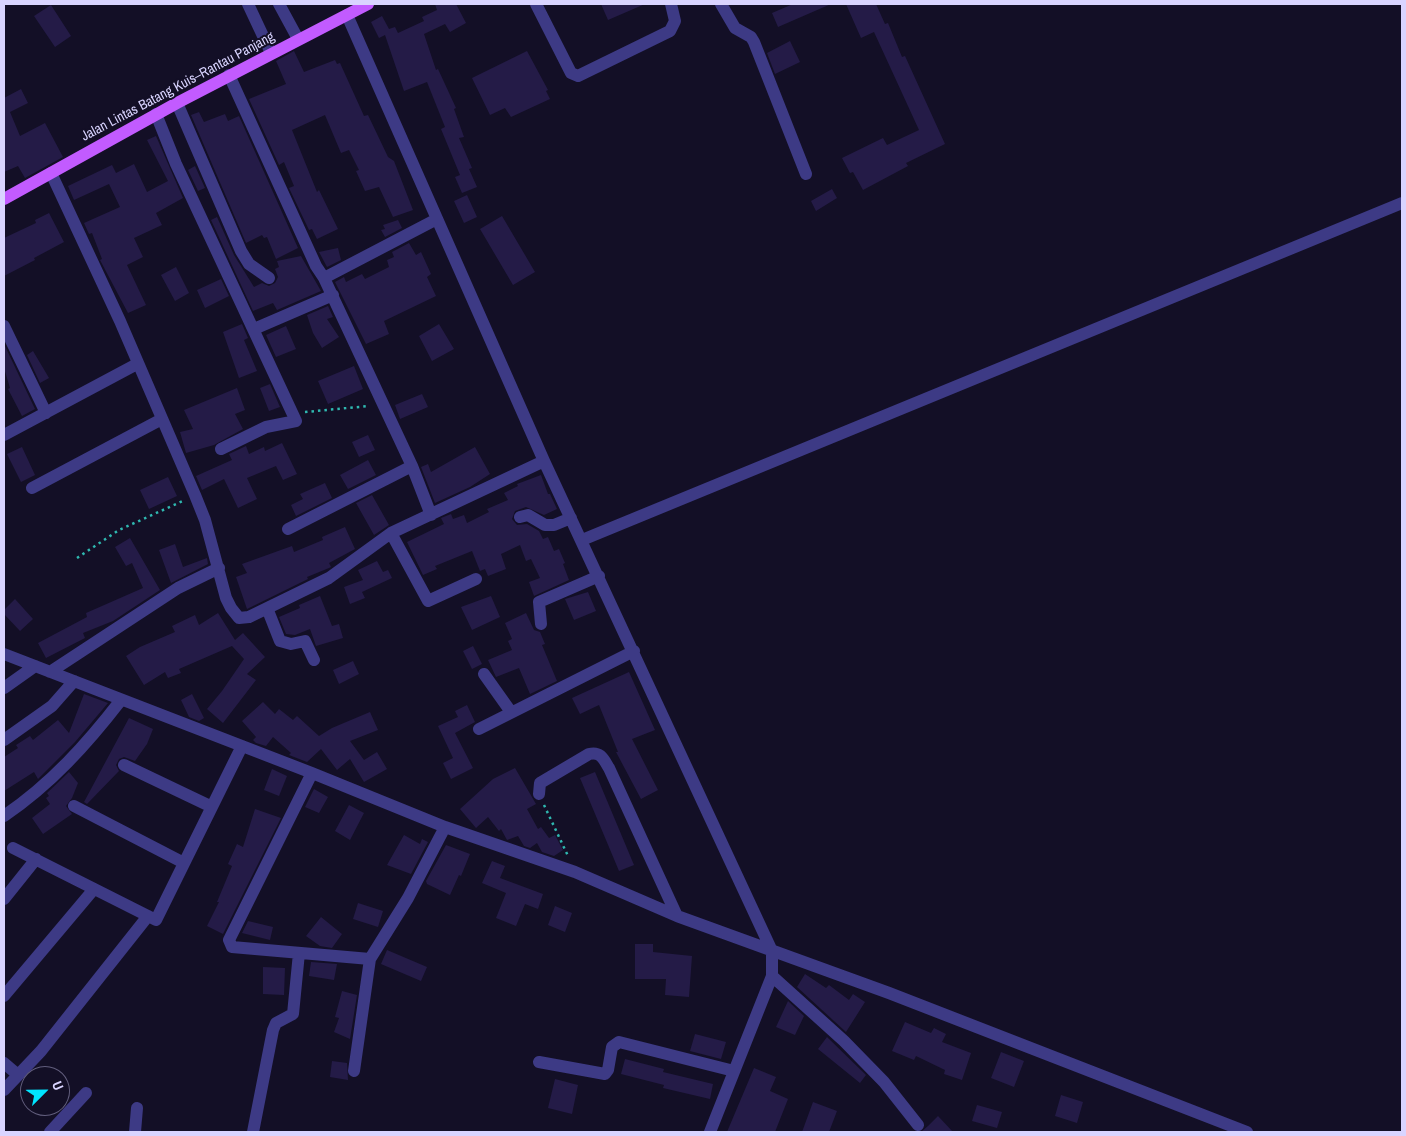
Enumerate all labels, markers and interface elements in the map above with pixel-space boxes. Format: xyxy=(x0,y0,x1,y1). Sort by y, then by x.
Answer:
street label: Jalan Lintas Batang Kuis–Rantau Panjang xyxy=(79,29,277,145)
north arrow xyxy=(20,1066,70,1116)
text: U xyxy=(48,1078,68,1093)

